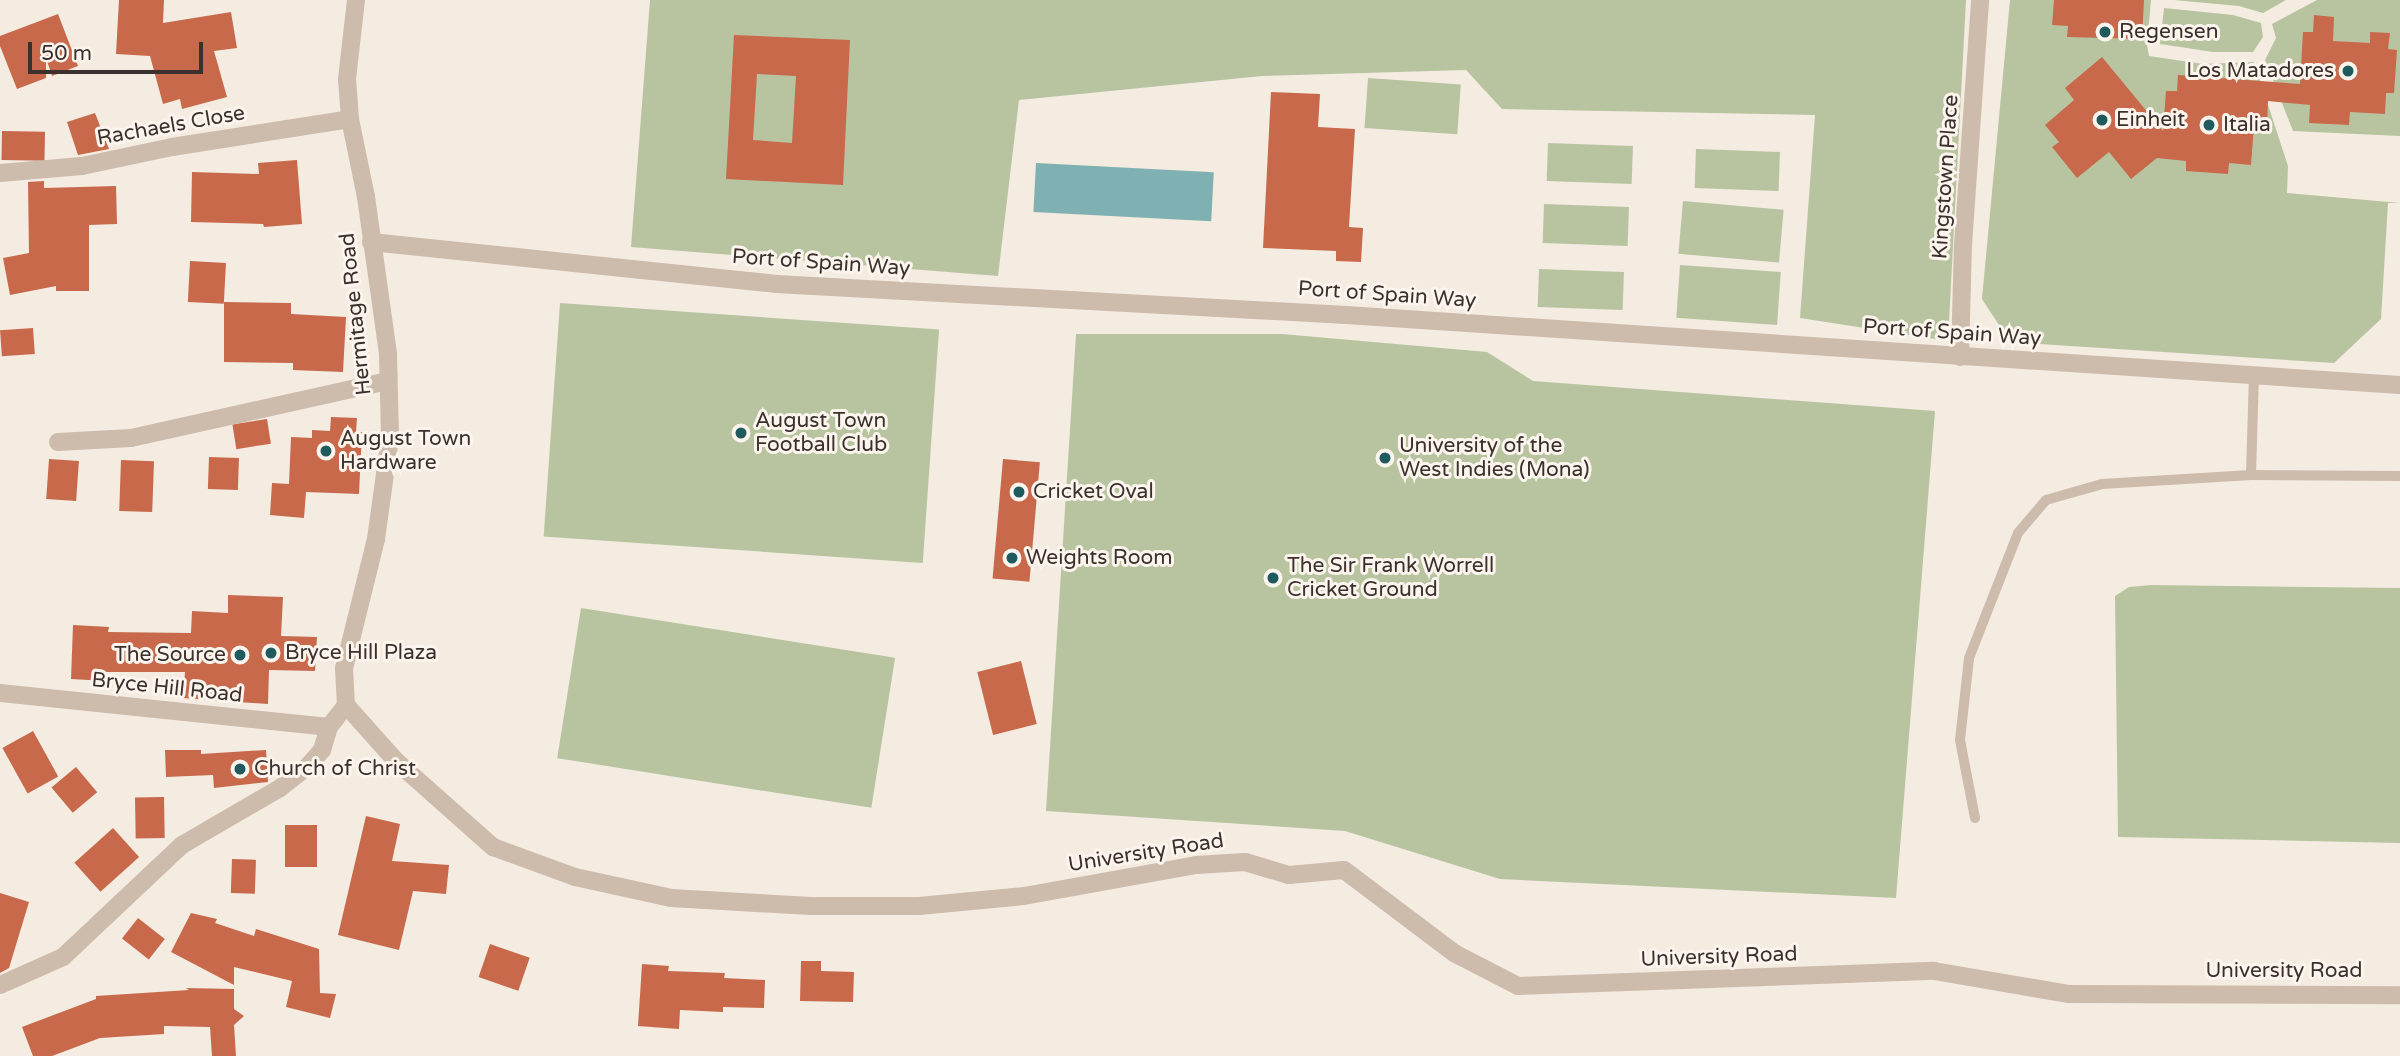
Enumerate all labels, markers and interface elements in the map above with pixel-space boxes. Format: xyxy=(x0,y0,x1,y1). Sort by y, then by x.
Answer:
place label: Regensen xyxy=(2119,19,2219,45)
marker: Regensen xyxy=(2097,24,2113,40)
scale bar xyxy=(32,28,206,72)
text: 50 m xyxy=(41,41,92,66)
place label: Los Matadores xyxy=(2186,58,2334,84)
marker: Los Matadores xyxy=(2340,63,2356,79)
street label: Kingstown Place xyxy=(1928,94,1964,260)
street label: Rachaels Close xyxy=(95,101,247,151)
place label: Einheit xyxy=(2116,107,2185,133)
marker: Einheit xyxy=(2094,112,2110,128)
place label: Italia xyxy=(2223,112,2271,138)
marker: Italia xyxy=(2201,117,2217,133)
street label: Hermitage Road xyxy=(335,232,377,396)
street label: Port of Spain Way xyxy=(731,244,911,282)
street label: Port of Spain Way xyxy=(1297,276,1477,314)
street label: Port of Spain Way xyxy=(1862,314,2042,352)
place label: August Town Football Club xyxy=(755,408,887,458)
marker: August Town Football Club xyxy=(733,425,749,441)
place label: August Town Hardware xyxy=(340,426,471,476)
place label: University of the West Indies (Mona) xyxy=(1399,433,1590,483)
marker: August Town Hardware xyxy=(318,443,334,459)
marker: University of the West Indies (Mona) xyxy=(1377,450,1393,466)
place label: Cricket Oval xyxy=(1033,479,1154,505)
marker: Cricket Oval xyxy=(1011,484,1027,500)
place label: Weights Room xyxy=(1026,545,1173,571)
marker: Weights Room xyxy=(1004,550,1020,566)
place label: The Sir Frank Worrell Cricket Ground xyxy=(1287,553,1494,603)
marker: The Sir Frank Worrell Cricket Ground xyxy=(1265,570,1281,586)
place label: Bryce Hill Plaza xyxy=(285,640,437,666)
place label: The Source xyxy=(114,642,226,668)
marker: Bryce Hill Plaza xyxy=(263,645,279,661)
marker: The Source xyxy=(232,647,248,663)
street label: Bryce Hill Road xyxy=(90,668,244,708)
place label: Church of Christ xyxy=(254,756,416,782)
marker: Church of Christ xyxy=(232,761,248,777)
street label: University Road xyxy=(1066,828,1226,878)
street label: University Road xyxy=(1640,942,1798,972)
street label: University Road xyxy=(2205,958,2363,984)

